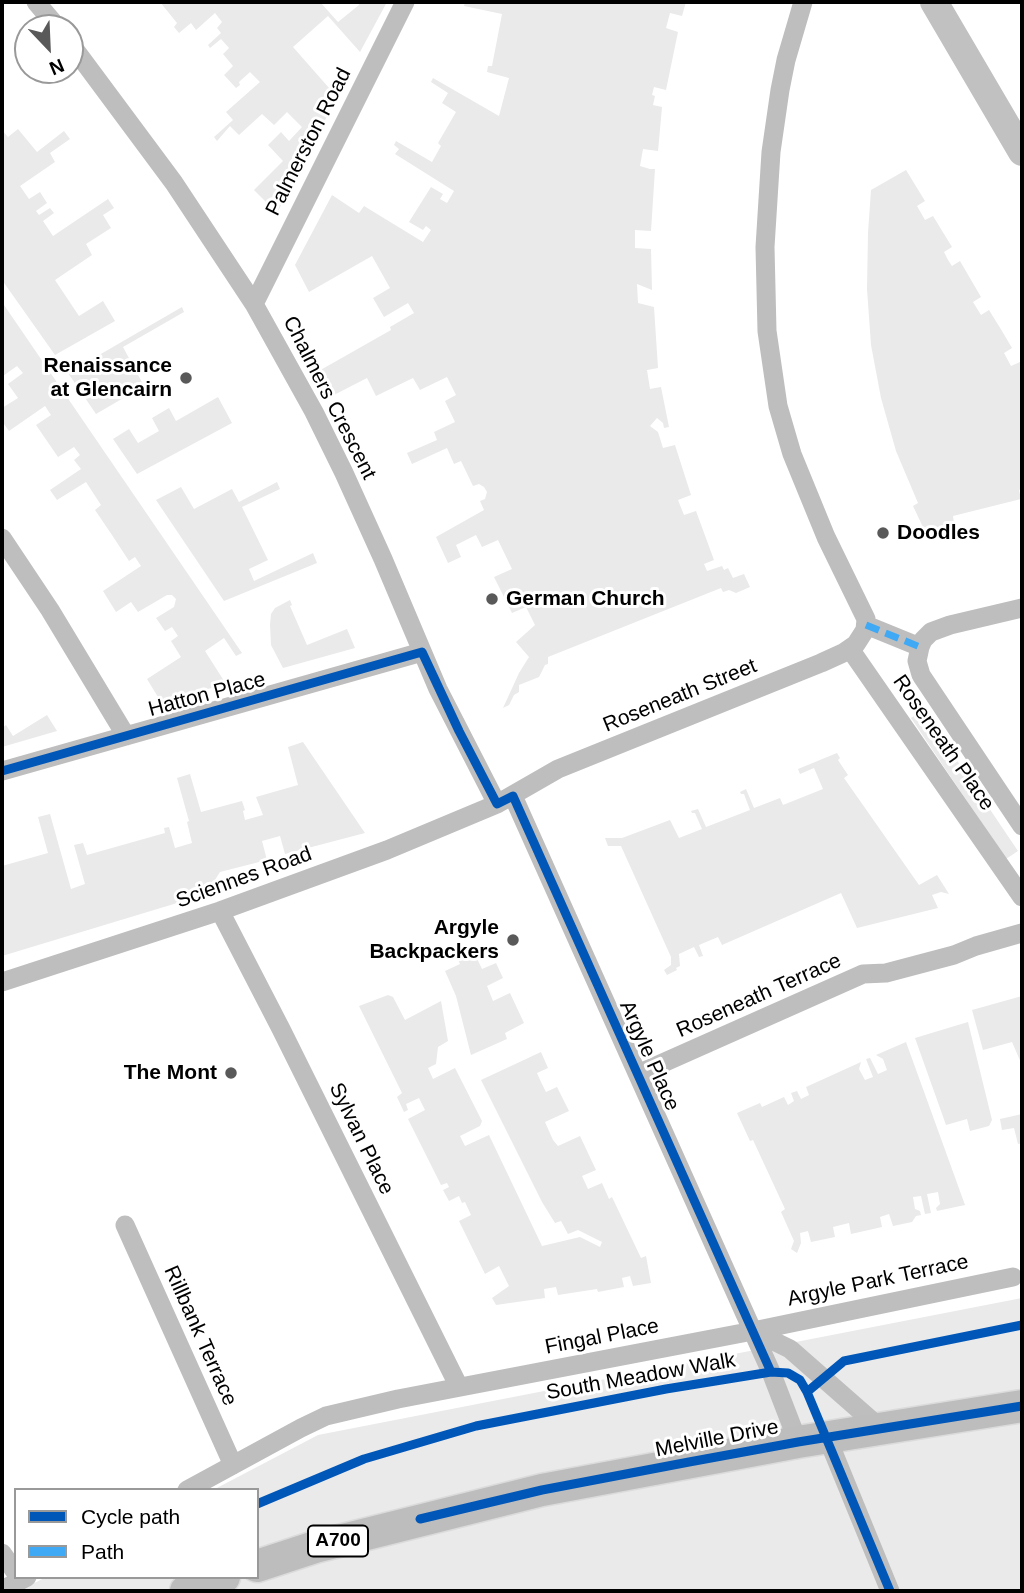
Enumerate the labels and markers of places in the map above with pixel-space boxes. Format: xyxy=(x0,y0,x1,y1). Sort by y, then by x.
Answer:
place label: Renaissance at Glencairn xyxy=(44,353,172,403)
marker: Renaissance at Glencairn xyxy=(178,370,194,386)
place label: Doodles xyxy=(897,520,980,546)
marker: Doodles xyxy=(875,525,891,541)
place label: German Church xyxy=(506,586,665,612)
marker: German Church xyxy=(484,591,500,607)
place label: Argyle Backpackers xyxy=(369,915,499,965)
marker: Argyle Backpackers xyxy=(505,932,521,948)
place label: The Mont xyxy=(124,1060,217,1086)
marker: The Mont xyxy=(223,1065,239,1081)

